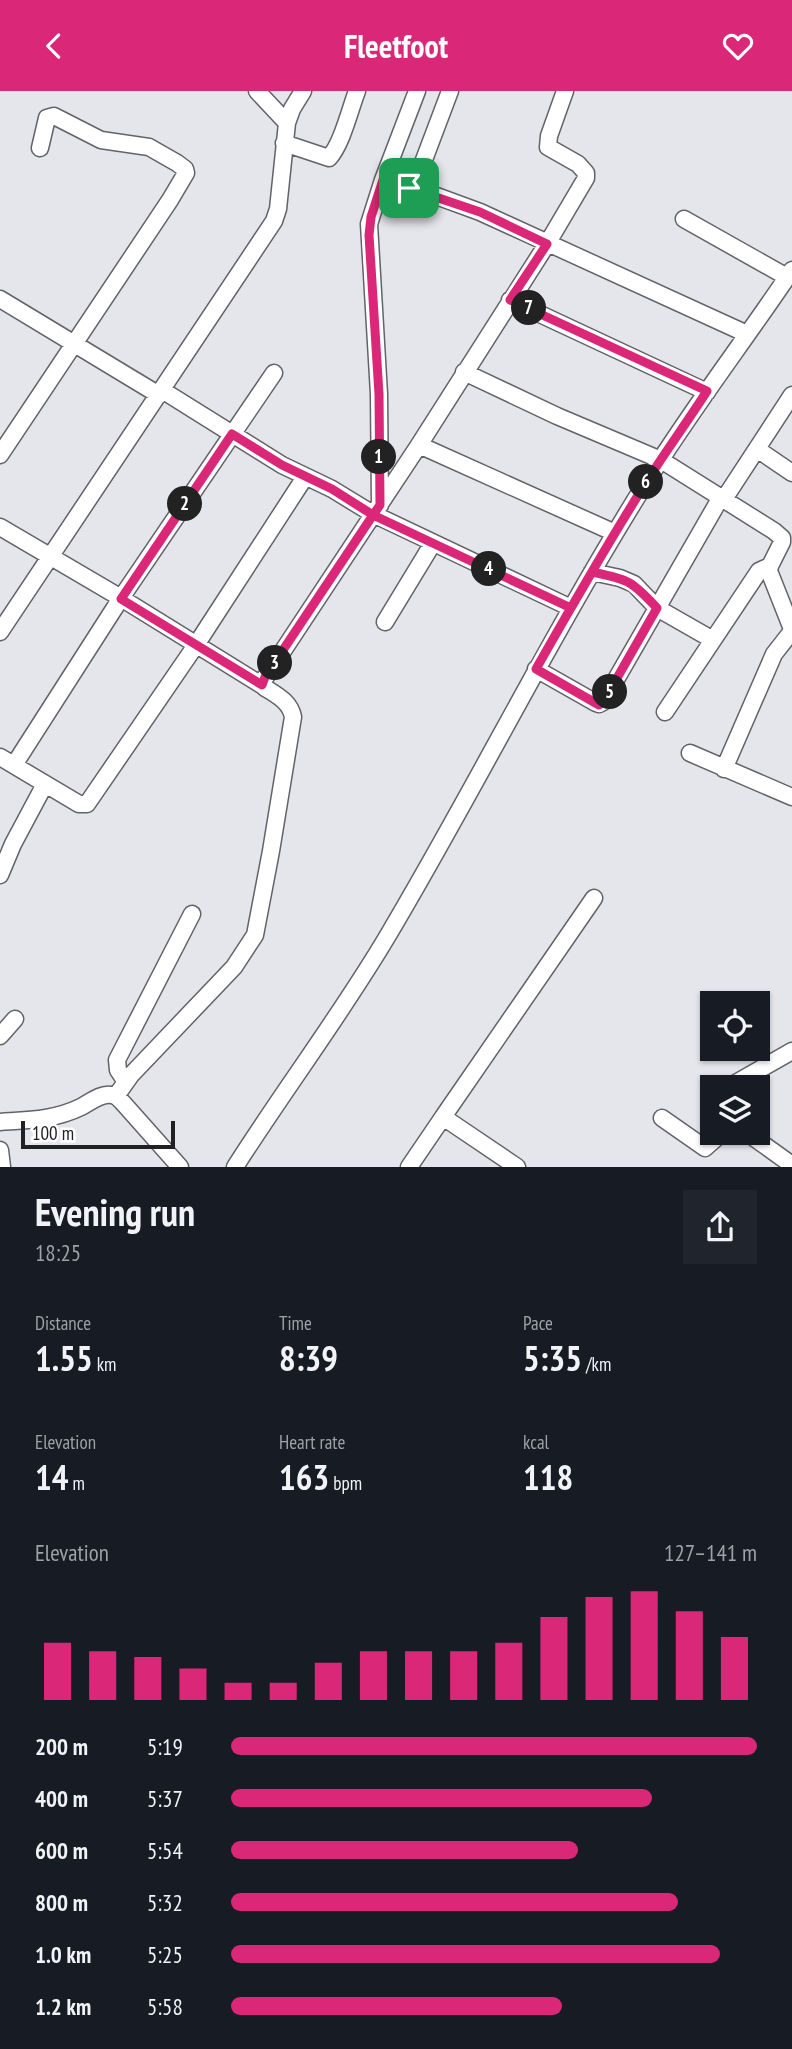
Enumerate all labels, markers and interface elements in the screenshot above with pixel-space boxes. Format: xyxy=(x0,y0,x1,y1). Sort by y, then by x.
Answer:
text: Fleetfoot xyxy=(344,25,448,67)
icon: back xyxy=(35,27,73,65)
icon: heart xyxy=(719,27,757,65)
pin xyxy=(379,158,439,218)
icon: arrive xyxy=(390,169,428,207)
pin: 7 xyxy=(512,291,546,325)
text: 7 xyxy=(524,295,533,319)
pin: 1 xyxy=(362,439,396,475)
text: 1 xyxy=(374,444,383,468)
pin: 6 xyxy=(628,465,664,499)
text: 6 xyxy=(641,469,650,493)
pin: 2 xyxy=(168,487,202,521)
text: 2 xyxy=(180,491,189,515)
pin: 4 xyxy=(472,552,506,587)
text: 4 xyxy=(484,556,493,580)
pin: 3 xyxy=(258,645,292,681)
text: 3 xyxy=(270,650,279,674)
pin: 5 xyxy=(592,675,628,709)
text: 5 xyxy=(605,679,614,703)
map controls xyxy=(700,991,770,1145)
button: locate xyxy=(700,991,770,1061)
button: layers xyxy=(700,1075,770,1145)
scale bar xyxy=(21,1118,175,1150)
text: 100 m xyxy=(32,1121,74,1145)
text: Evening run xyxy=(35,1187,195,1236)
button: share xyxy=(683,1190,757,1264)
text: 18:25 xyxy=(35,1238,81,1267)
text: Distance xyxy=(35,1311,91,1335)
text: Time xyxy=(279,1311,312,1335)
text: Pace xyxy=(523,1311,553,1335)
text: 1.55 xyxy=(35,1335,93,1381)
text: 8:39 xyxy=(279,1335,338,1381)
text: 5:35 xyxy=(523,1335,582,1381)
text: km xyxy=(93,1352,116,1376)
text: /km xyxy=(582,1352,611,1376)
text: Elevation xyxy=(35,1430,96,1454)
text: Heart rate xyxy=(279,1430,345,1454)
text: kcal xyxy=(523,1430,549,1454)
text: 14 xyxy=(35,1454,68,1500)
text: 163 xyxy=(279,1454,329,1500)
text: 118 xyxy=(523,1454,573,1500)
text: m xyxy=(68,1471,85,1495)
text: bpm xyxy=(329,1471,362,1495)
text: Elevation xyxy=(35,1538,109,1567)
text: 127–141 m xyxy=(664,1538,757,1567)
text: 200 m xyxy=(35,1732,88,1761)
text: 5:19 xyxy=(147,1732,183,1761)
text: 400 m xyxy=(35,1784,88,1813)
text: 5:37 xyxy=(147,1784,183,1813)
text: 600 m xyxy=(35,1836,88,1865)
text: 5:54 xyxy=(147,1836,183,1865)
text: 800 m xyxy=(35,1888,88,1917)
text: 5:32 xyxy=(147,1888,183,1917)
text: 1.0 km xyxy=(35,1940,91,1969)
text: 5:25 xyxy=(147,1940,183,1969)
text: 1.2 km xyxy=(35,1992,91,2021)
text: 5:58 xyxy=(147,1992,183,2021)

